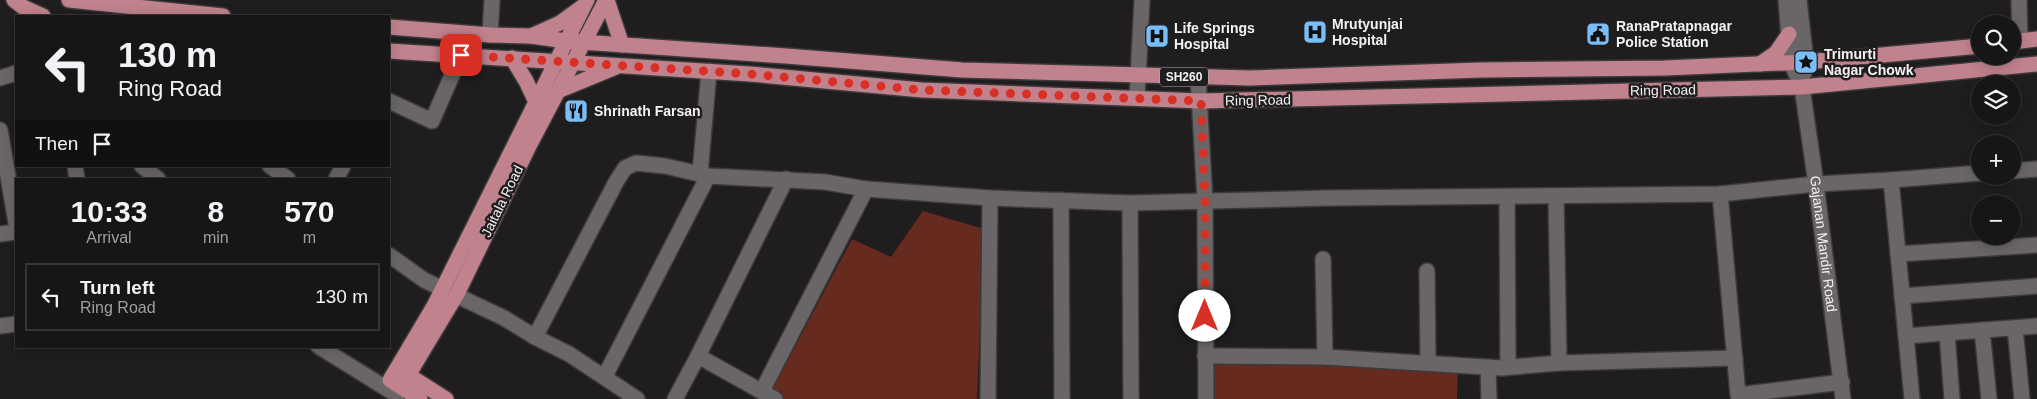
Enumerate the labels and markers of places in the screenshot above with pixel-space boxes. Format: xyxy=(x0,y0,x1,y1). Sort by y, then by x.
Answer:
place label: Mrutyunjai Hospital xyxy=(1332,16,1403,48)
place label: RanaPratapnagar Police Station xyxy=(1616,18,1732,50)
hospital icon: Mrutyunjai Hospital xyxy=(1302,19,1328,45)
place label: Life Springs Hospital xyxy=(1174,20,1255,52)
public building icon: RanaPratapnagar Police Station xyxy=(1585,21,1611,47)
hospital icon: Life Springs Hospital xyxy=(1144,23,1170,49)
pin xyxy=(440,34,482,76)
place label: Trimurti Nagar Chowk xyxy=(1824,46,1914,78)
place icon: Trimurti Nagar Chowk xyxy=(1793,49,1819,75)
restaurant icon: Shrinath Farsan xyxy=(563,98,589,124)
place label: Shrinath Farsan xyxy=(594,103,701,119)

